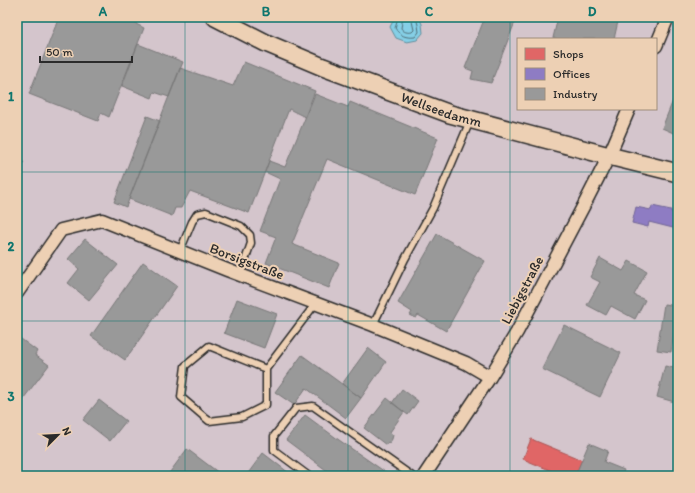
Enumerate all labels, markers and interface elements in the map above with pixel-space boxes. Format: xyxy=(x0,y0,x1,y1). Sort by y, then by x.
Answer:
text: A xyxy=(98,4,108,19)
text: B xyxy=(262,4,271,19)
text: C xyxy=(425,4,434,19)
text: D xyxy=(588,4,597,19)
scale bar xyxy=(40,38,132,64)
legend xyxy=(517,38,657,110)
text: 50 m xyxy=(46,45,72,59)
text: Shops xyxy=(553,47,584,61)
text: Offices xyxy=(553,67,590,81)
text: Industry xyxy=(553,87,598,101)
text: 1 xyxy=(8,89,14,104)
street label: Wellseedamm xyxy=(399,89,484,131)
text: 2 xyxy=(8,239,15,254)
street label: Borsigstraße xyxy=(207,239,287,284)
street label: Liebigstraße xyxy=(497,253,548,327)
text: 3 xyxy=(7,389,15,404)
north arrow xyxy=(38,415,78,455)
text: N xyxy=(59,425,74,437)

